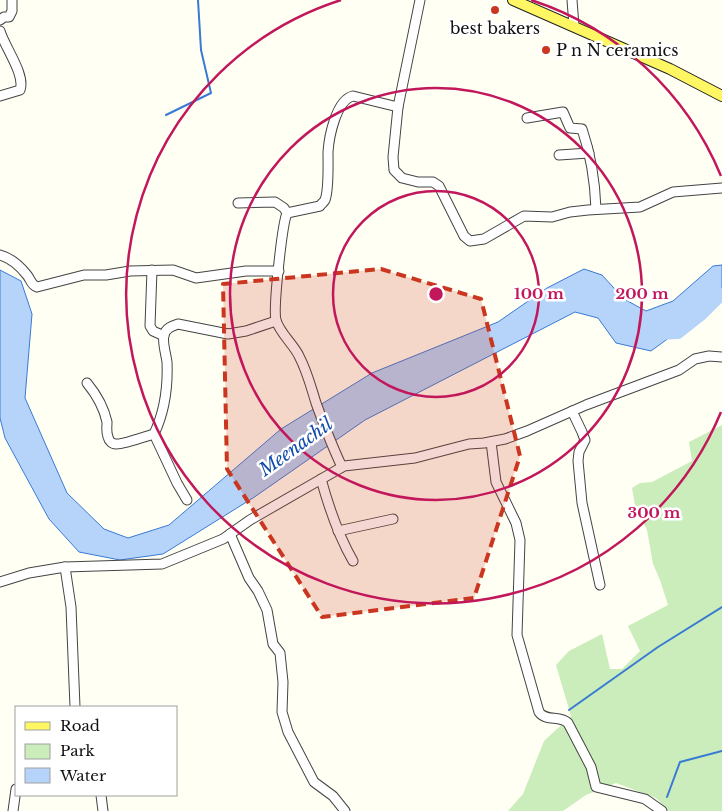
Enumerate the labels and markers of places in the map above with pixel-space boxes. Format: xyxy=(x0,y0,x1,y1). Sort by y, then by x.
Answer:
marker: best bakers xyxy=(489,4,501,16)
place label: best bakers xyxy=(449,18,540,38)
place label: P n N ceramics xyxy=(556,40,678,60)
marker: P n N ceramics xyxy=(540,44,552,56)
centre of rings xyxy=(427,285,445,303)

